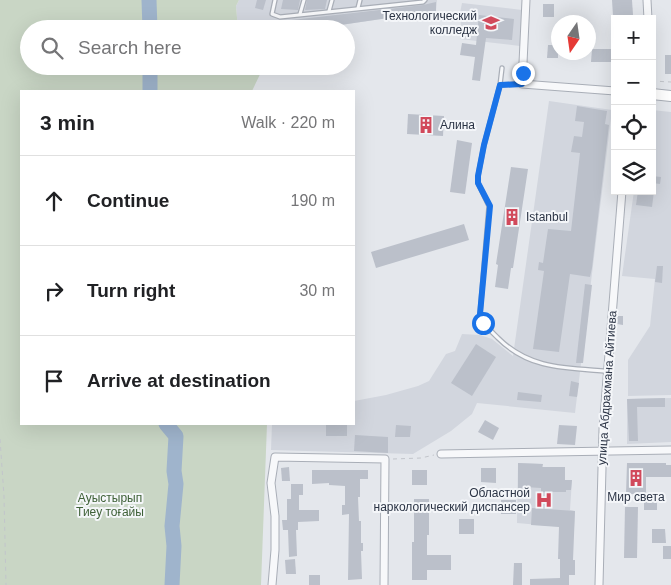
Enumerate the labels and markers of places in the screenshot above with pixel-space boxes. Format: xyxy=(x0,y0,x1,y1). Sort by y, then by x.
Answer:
place label: Технологический колледж xyxy=(382,9,477,37)
school or university icon: Технологический колледж xyxy=(481,13,501,33)
building icon: Алина xyxy=(416,115,436,135)
place label: Алина xyxy=(440,118,475,132)
building icon: Istanbul xyxy=(502,207,522,227)
place label: Istanbul xyxy=(526,210,568,224)
building icon: Мир света xyxy=(626,468,646,488)
place label: Областной наркологический диспансер xyxy=(374,486,530,514)
hospital icon: Областной наркологический диспансер xyxy=(534,490,554,510)
place label: Мир света xyxy=(607,490,665,504)

